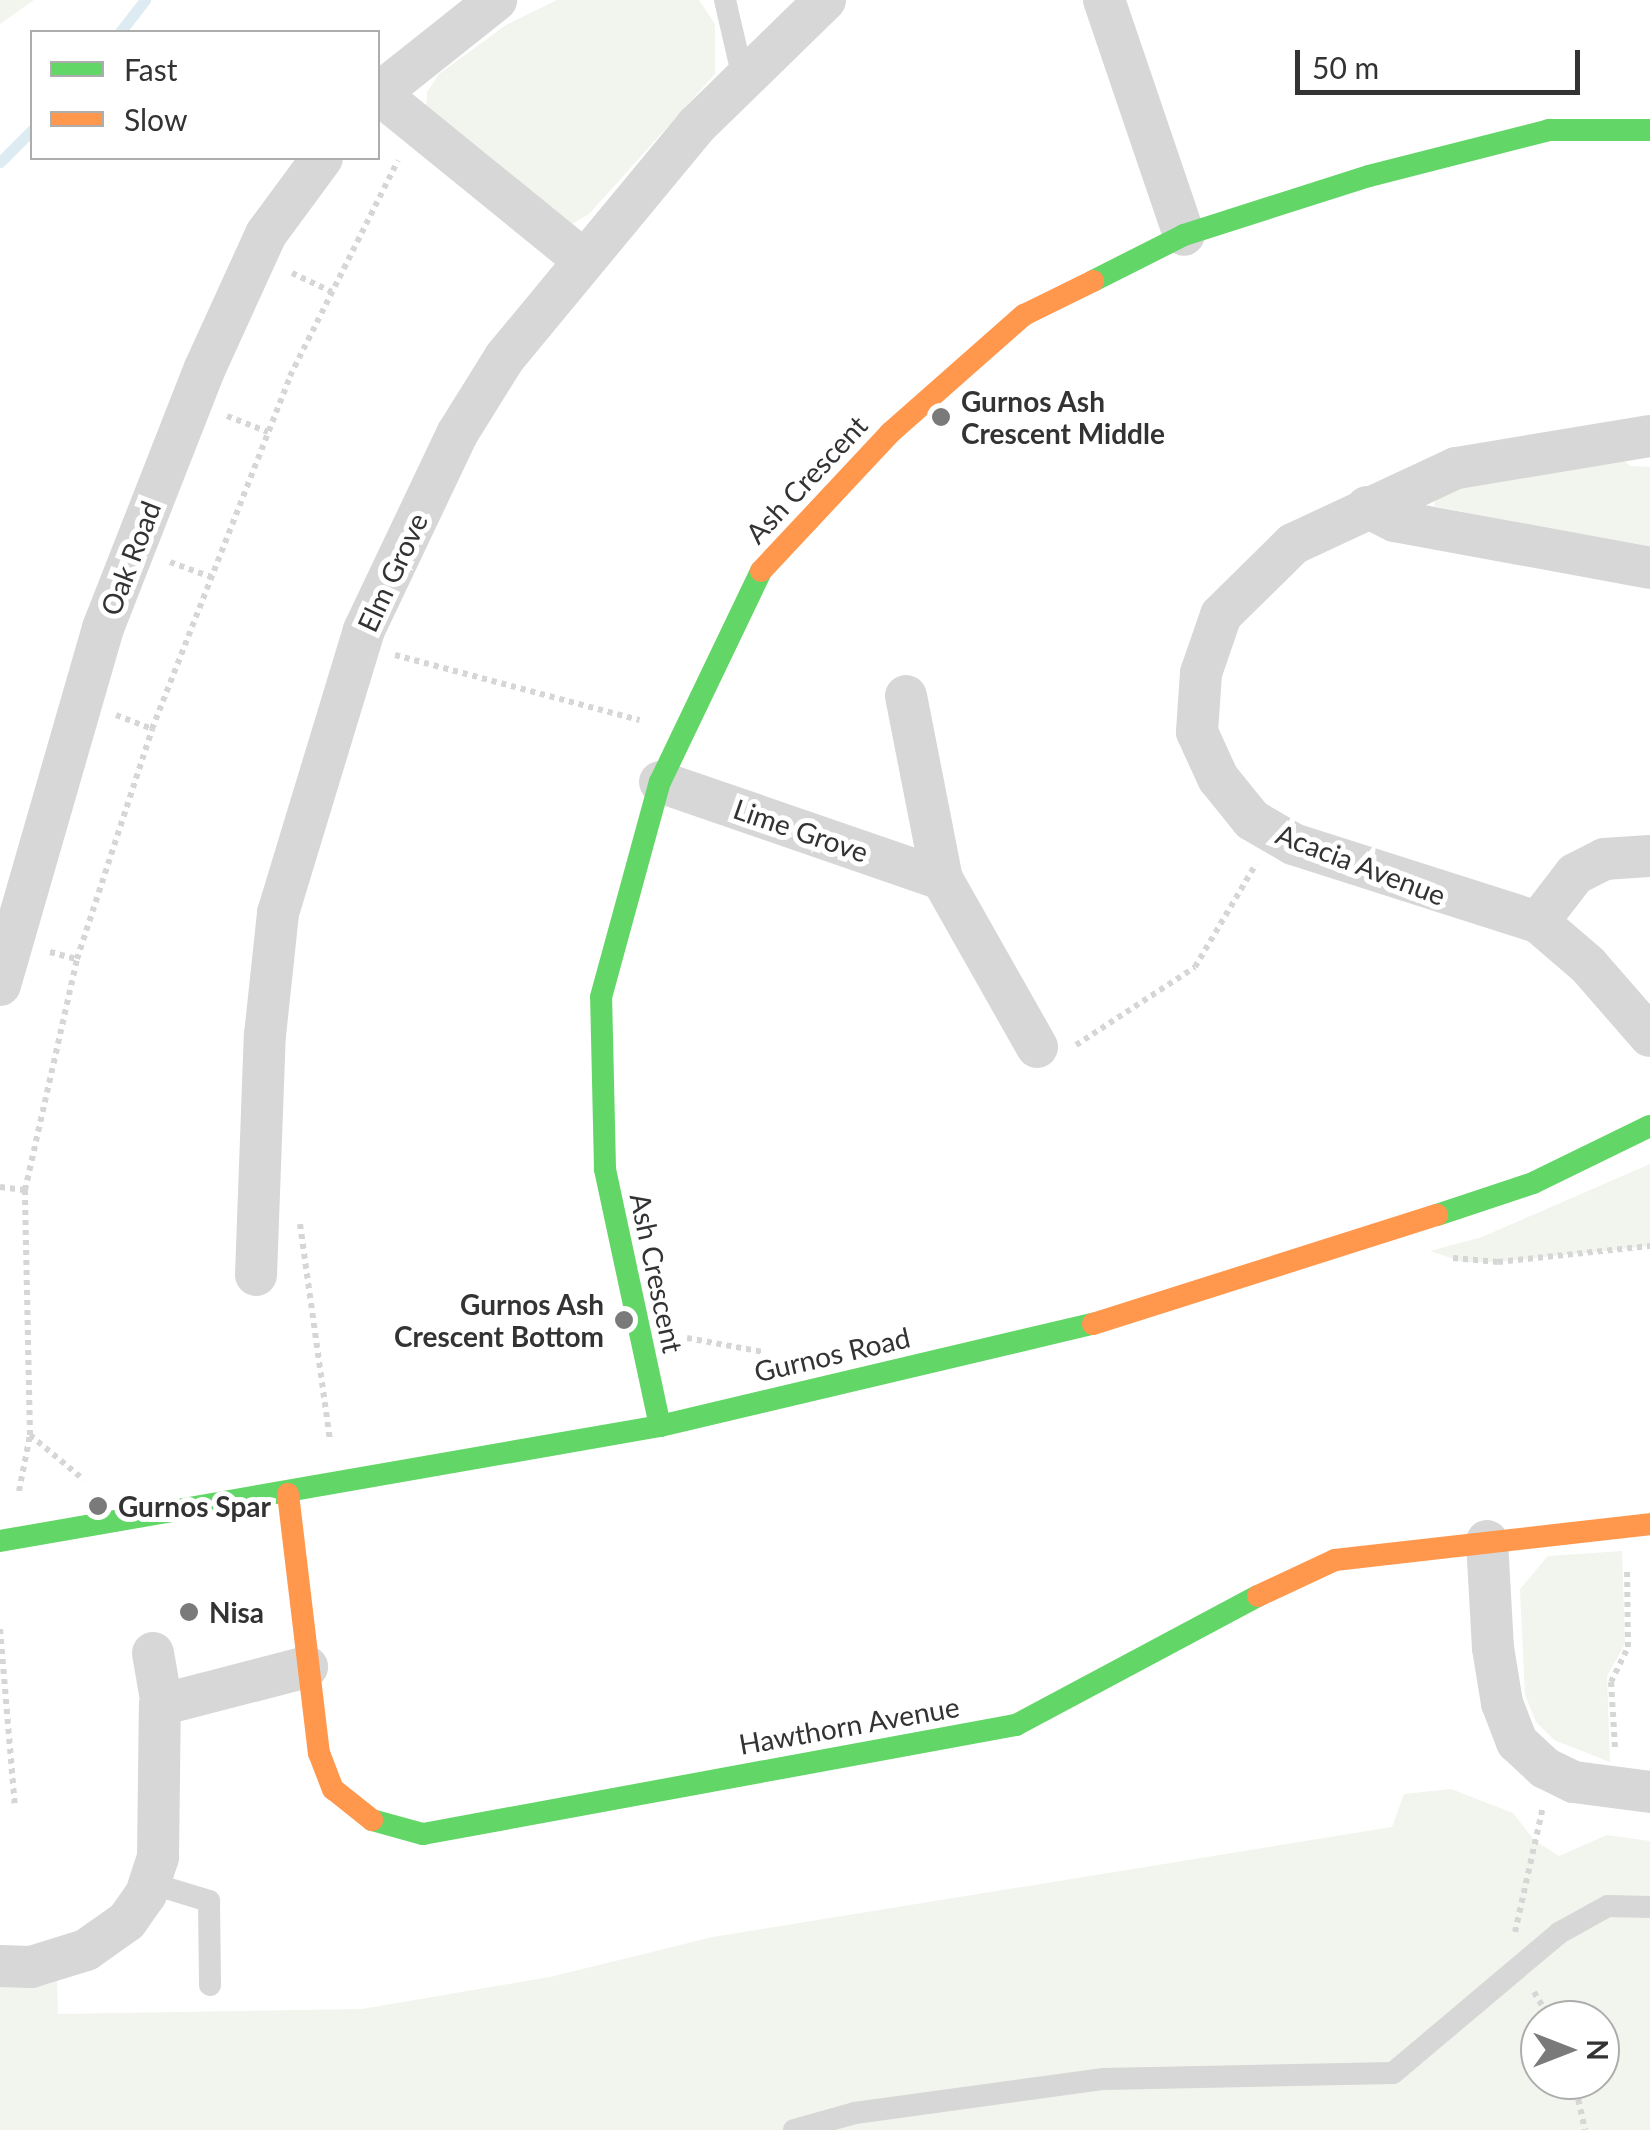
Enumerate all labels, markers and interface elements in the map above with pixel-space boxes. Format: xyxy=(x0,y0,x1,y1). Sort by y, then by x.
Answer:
legend xyxy=(30,30,380,160)
scale bar xyxy=(1300,30,1585,92)
text: 50 m xyxy=(1312,49,1379,85)
text: Fast xyxy=(124,51,178,87)
text: Slow xyxy=(124,101,187,137)
place label: Gurnos Ash Crescent Middle xyxy=(961,384,1165,450)
marker: Gurnos Ash Crescent Middle xyxy=(930,406,952,428)
street label: Ash Crescent xyxy=(738,408,874,550)
street label: Oak Road xyxy=(93,496,167,620)
street label: Elm Grove xyxy=(350,507,434,637)
street label: Lime Grove xyxy=(729,791,873,869)
street label: Acacia Avenue xyxy=(1271,816,1451,912)
street label: Ash Crescent xyxy=(624,1190,690,1356)
place label: Gurnos Ash Crescent Bottom xyxy=(394,1287,604,1353)
marker: Gurnos Ash Crescent Bottom xyxy=(613,1309,635,1331)
street label: Gurnos Road xyxy=(751,1320,913,1388)
place label: Gurnos Spar xyxy=(118,1489,271,1523)
marker: Gurnos Spar xyxy=(87,1495,109,1517)
place label: Nisa xyxy=(209,1595,264,1629)
marker: Nisa xyxy=(178,1601,200,1623)
street label: Hawthorn Avenue xyxy=(736,1689,962,1761)
north arrow xyxy=(1520,2000,1620,2100)
text: N xyxy=(1581,2039,1615,2061)

